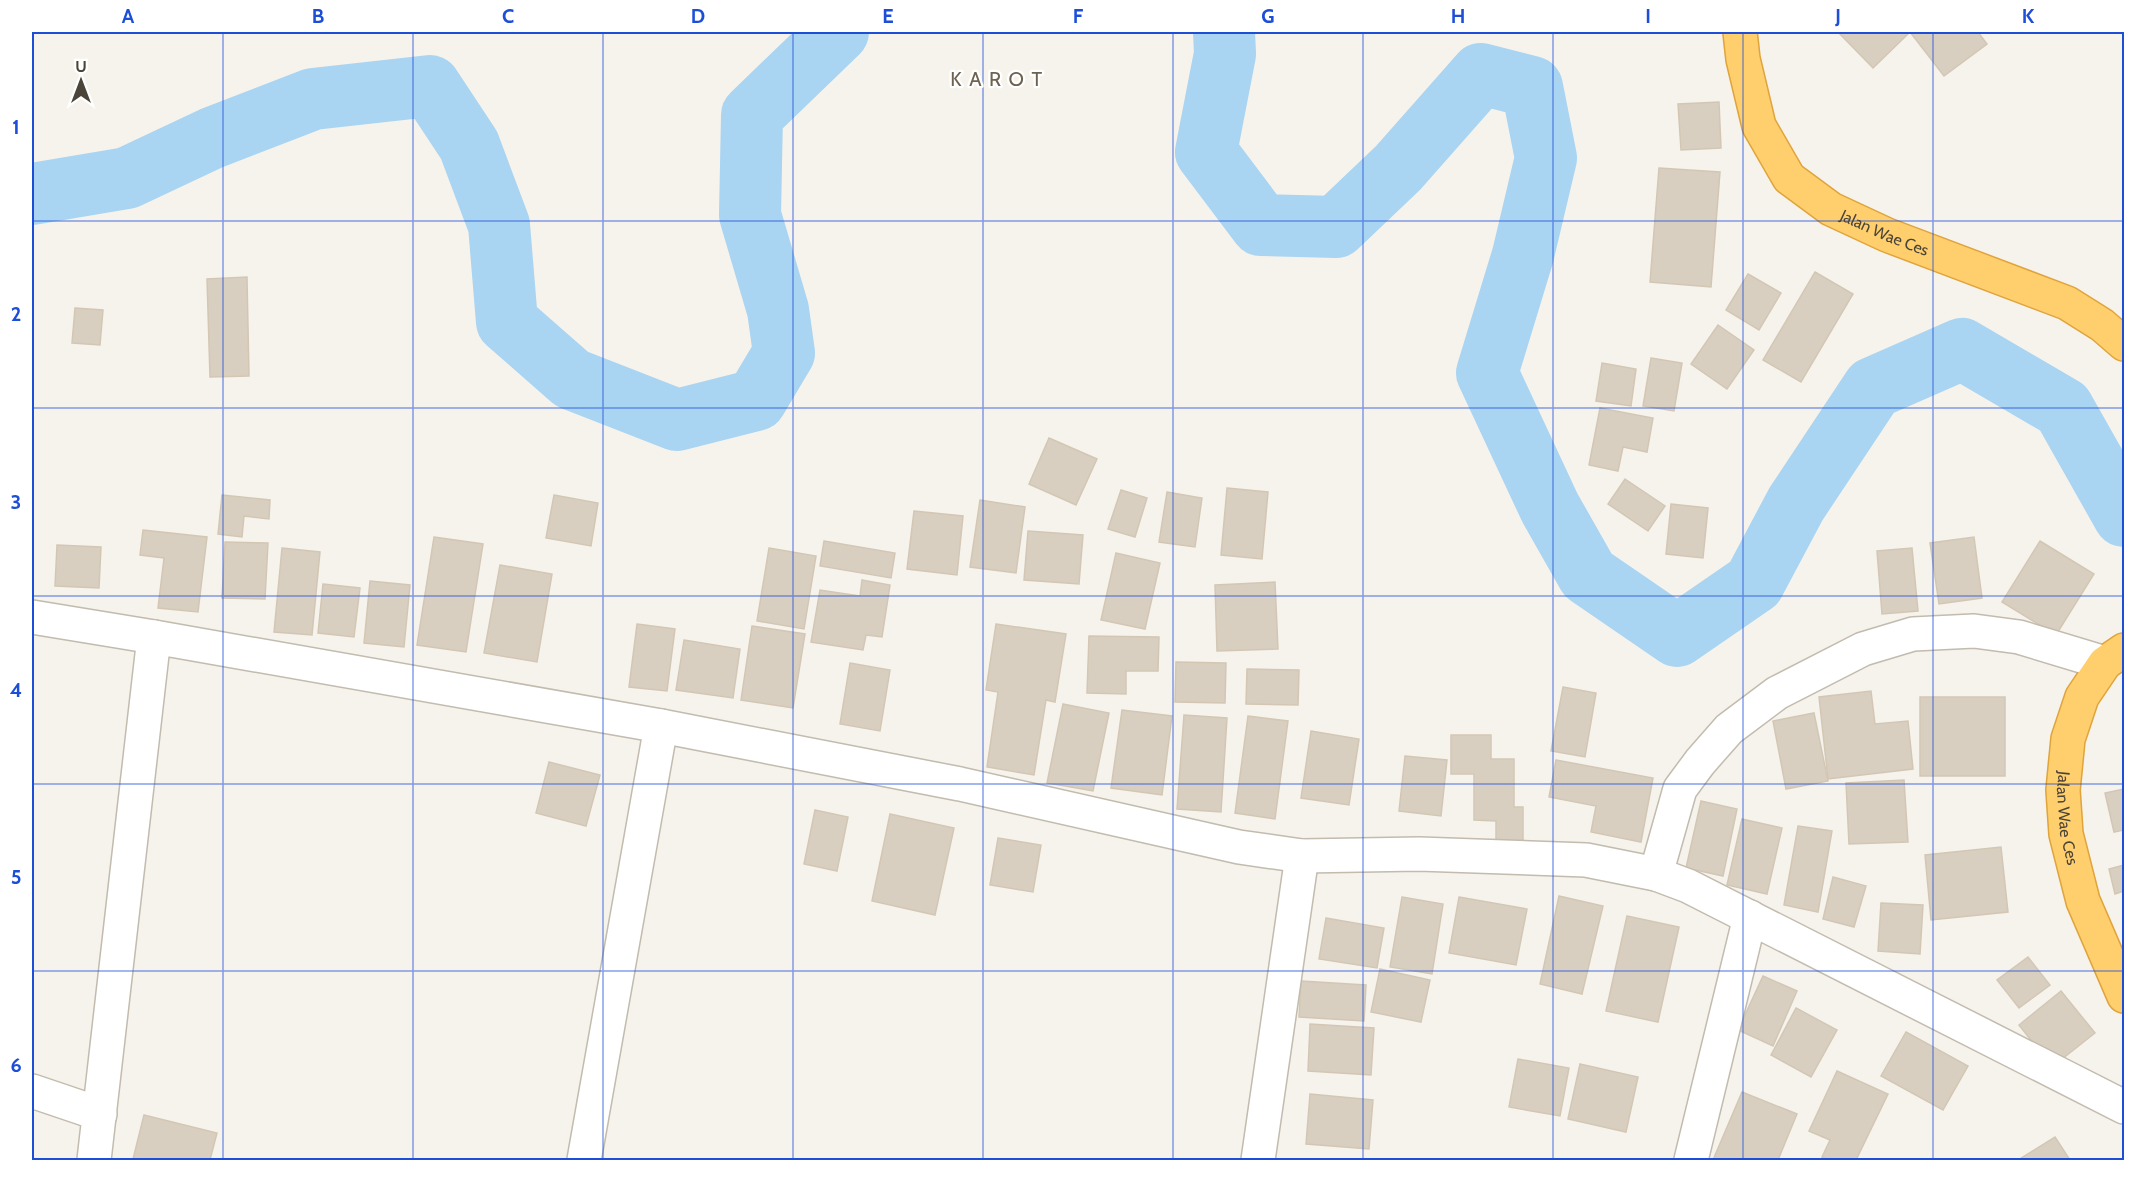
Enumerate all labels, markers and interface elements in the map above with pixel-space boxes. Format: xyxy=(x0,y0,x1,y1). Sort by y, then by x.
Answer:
text: A xyxy=(122,4,135,28)
text: B xyxy=(312,4,324,28)
text: C xyxy=(502,4,514,28)
text: D xyxy=(691,4,705,28)
text: E xyxy=(882,4,894,28)
text: F xyxy=(1073,4,1084,28)
text: G xyxy=(1261,4,1275,28)
text: H xyxy=(1451,4,1465,28)
text: I xyxy=(1645,4,1651,28)
text: J xyxy=(1834,4,1841,28)
text: K xyxy=(2022,4,2035,28)
north arrow xyxy=(51,51,111,111)
text: U xyxy=(75,57,87,76)
district label: K A R O T xyxy=(950,67,1044,91)
text: 1 xyxy=(12,115,20,139)
street label: Jalan Wae Ces xyxy=(1836,205,1932,260)
text: 2 xyxy=(11,302,21,326)
text: 3 xyxy=(11,490,21,514)
text: 4 xyxy=(10,678,22,702)
street label: Jalan Wae Ces xyxy=(2053,769,2083,867)
text: 5 xyxy=(11,865,21,889)
text: 6 xyxy=(10,1053,22,1077)

